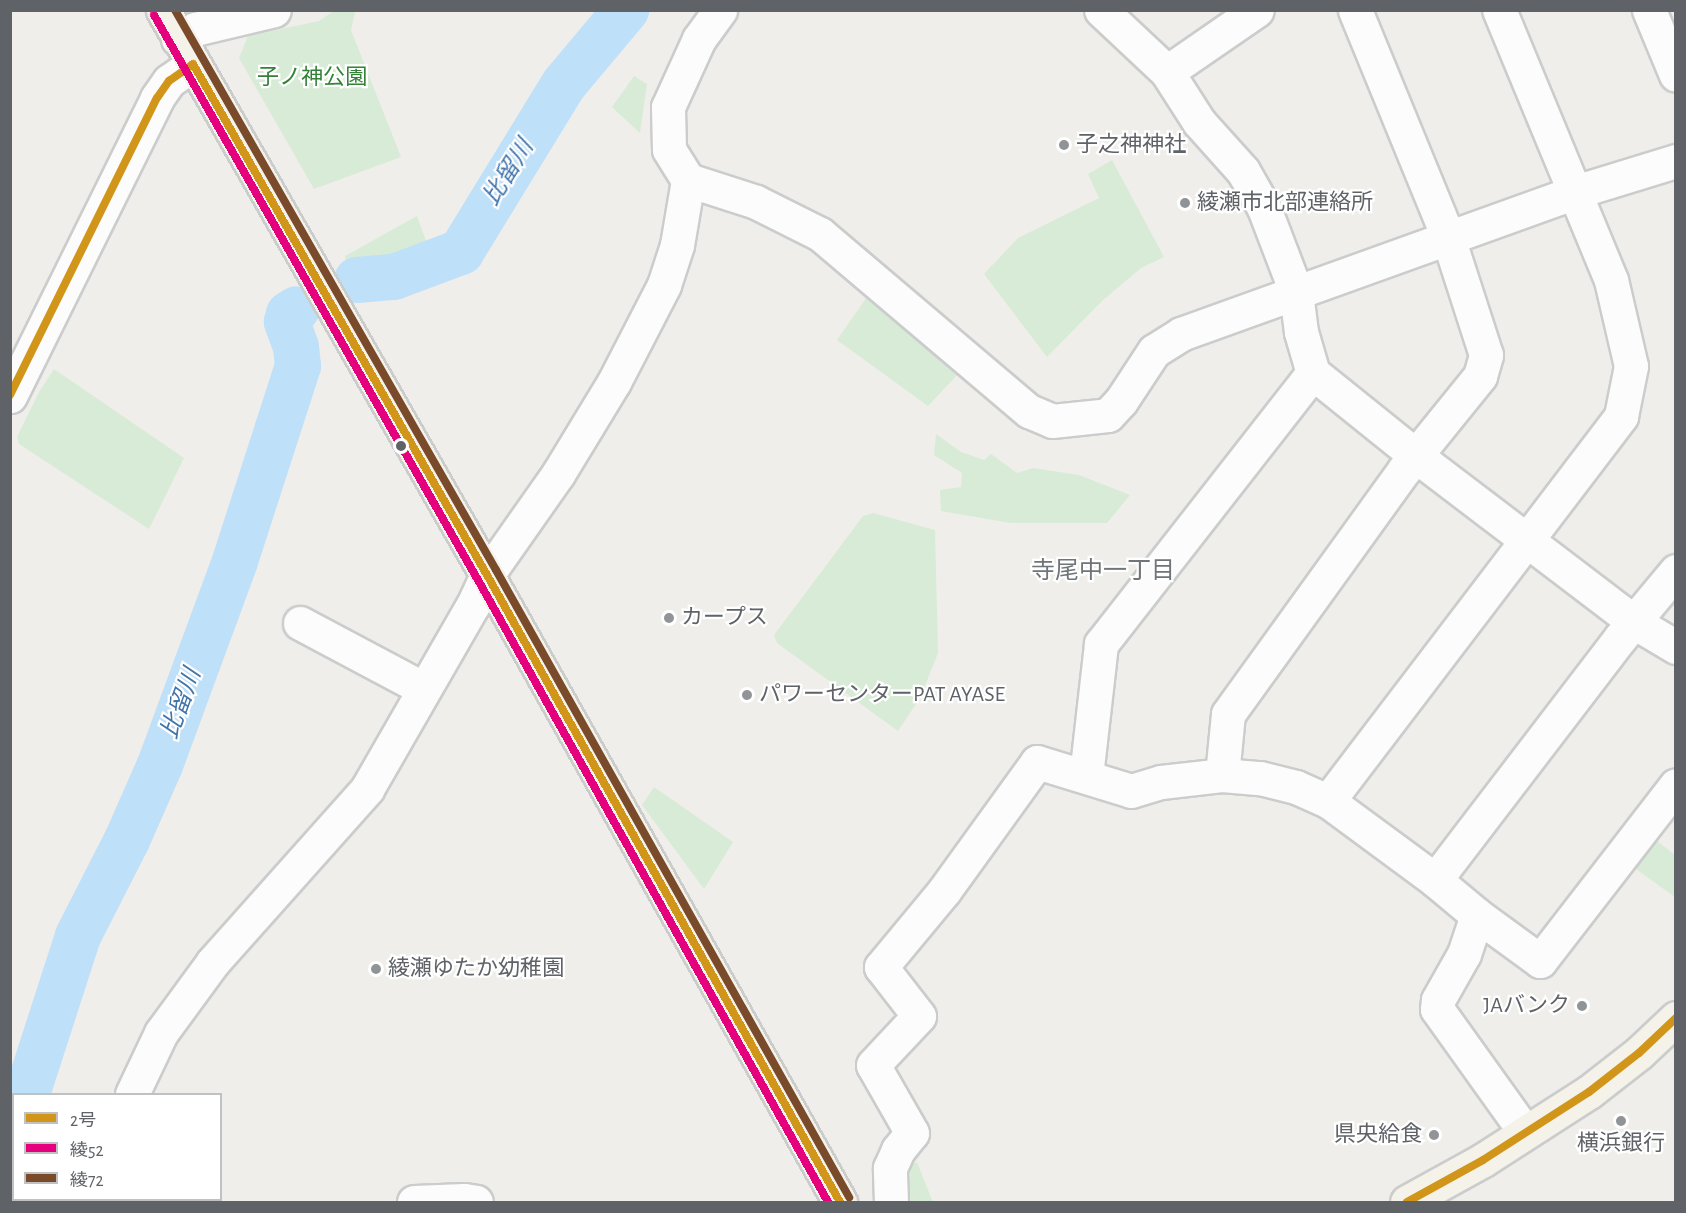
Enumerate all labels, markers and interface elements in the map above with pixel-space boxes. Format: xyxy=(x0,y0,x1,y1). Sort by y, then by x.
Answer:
park label: 子ノ神公園 xyxy=(257,65,367,91)
place label: 子之神神社 xyxy=(1076,132,1186,158)
water label: 比留川 xyxy=(478,135,540,211)
marker: 子之神神社 xyxy=(1057,138,1071,152)
place label: 綾瀬市北部連絡所 xyxy=(1197,190,1373,216)
marker: 綾瀬市北部連絡所 xyxy=(1178,196,1192,210)
unlabelled marker xyxy=(395,440,407,452)
district label: 寺尾中一丁目 xyxy=(1031,558,1175,586)
place label: カープス xyxy=(681,605,769,631)
marker: カープス xyxy=(662,611,676,625)
water label: 比留川 xyxy=(156,665,208,743)
place label: パワーセンターPAT AYASE xyxy=(759,682,1005,708)
marker: パワーセンターPAT AYASE xyxy=(740,688,754,702)
place label: 綾瀬ゆたか幼稚園 xyxy=(388,956,564,982)
marker: 綾瀬ゆたか幼稚園 xyxy=(369,962,383,976)
place label: JAバンク xyxy=(1484,993,1570,1019)
marker: JAバンク xyxy=(1575,999,1589,1013)
legend xyxy=(12,1093,222,1201)
text: 2号 xyxy=(70,1112,96,1130)
marker: 横浜銀行 xyxy=(1614,1114,1628,1128)
place label: 県央給食 xyxy=(1334,1122,1422,1148)
marker: 県央給食 xyxy=(1427,1128,1441,1142)
place label: 横浜銀行 xyxy=(1577,1131,1665,1157)
text: 綾52 xyxy=(70,1142,104,1160)
text: 綾72 xyxy=(70,1172,104,1190)

